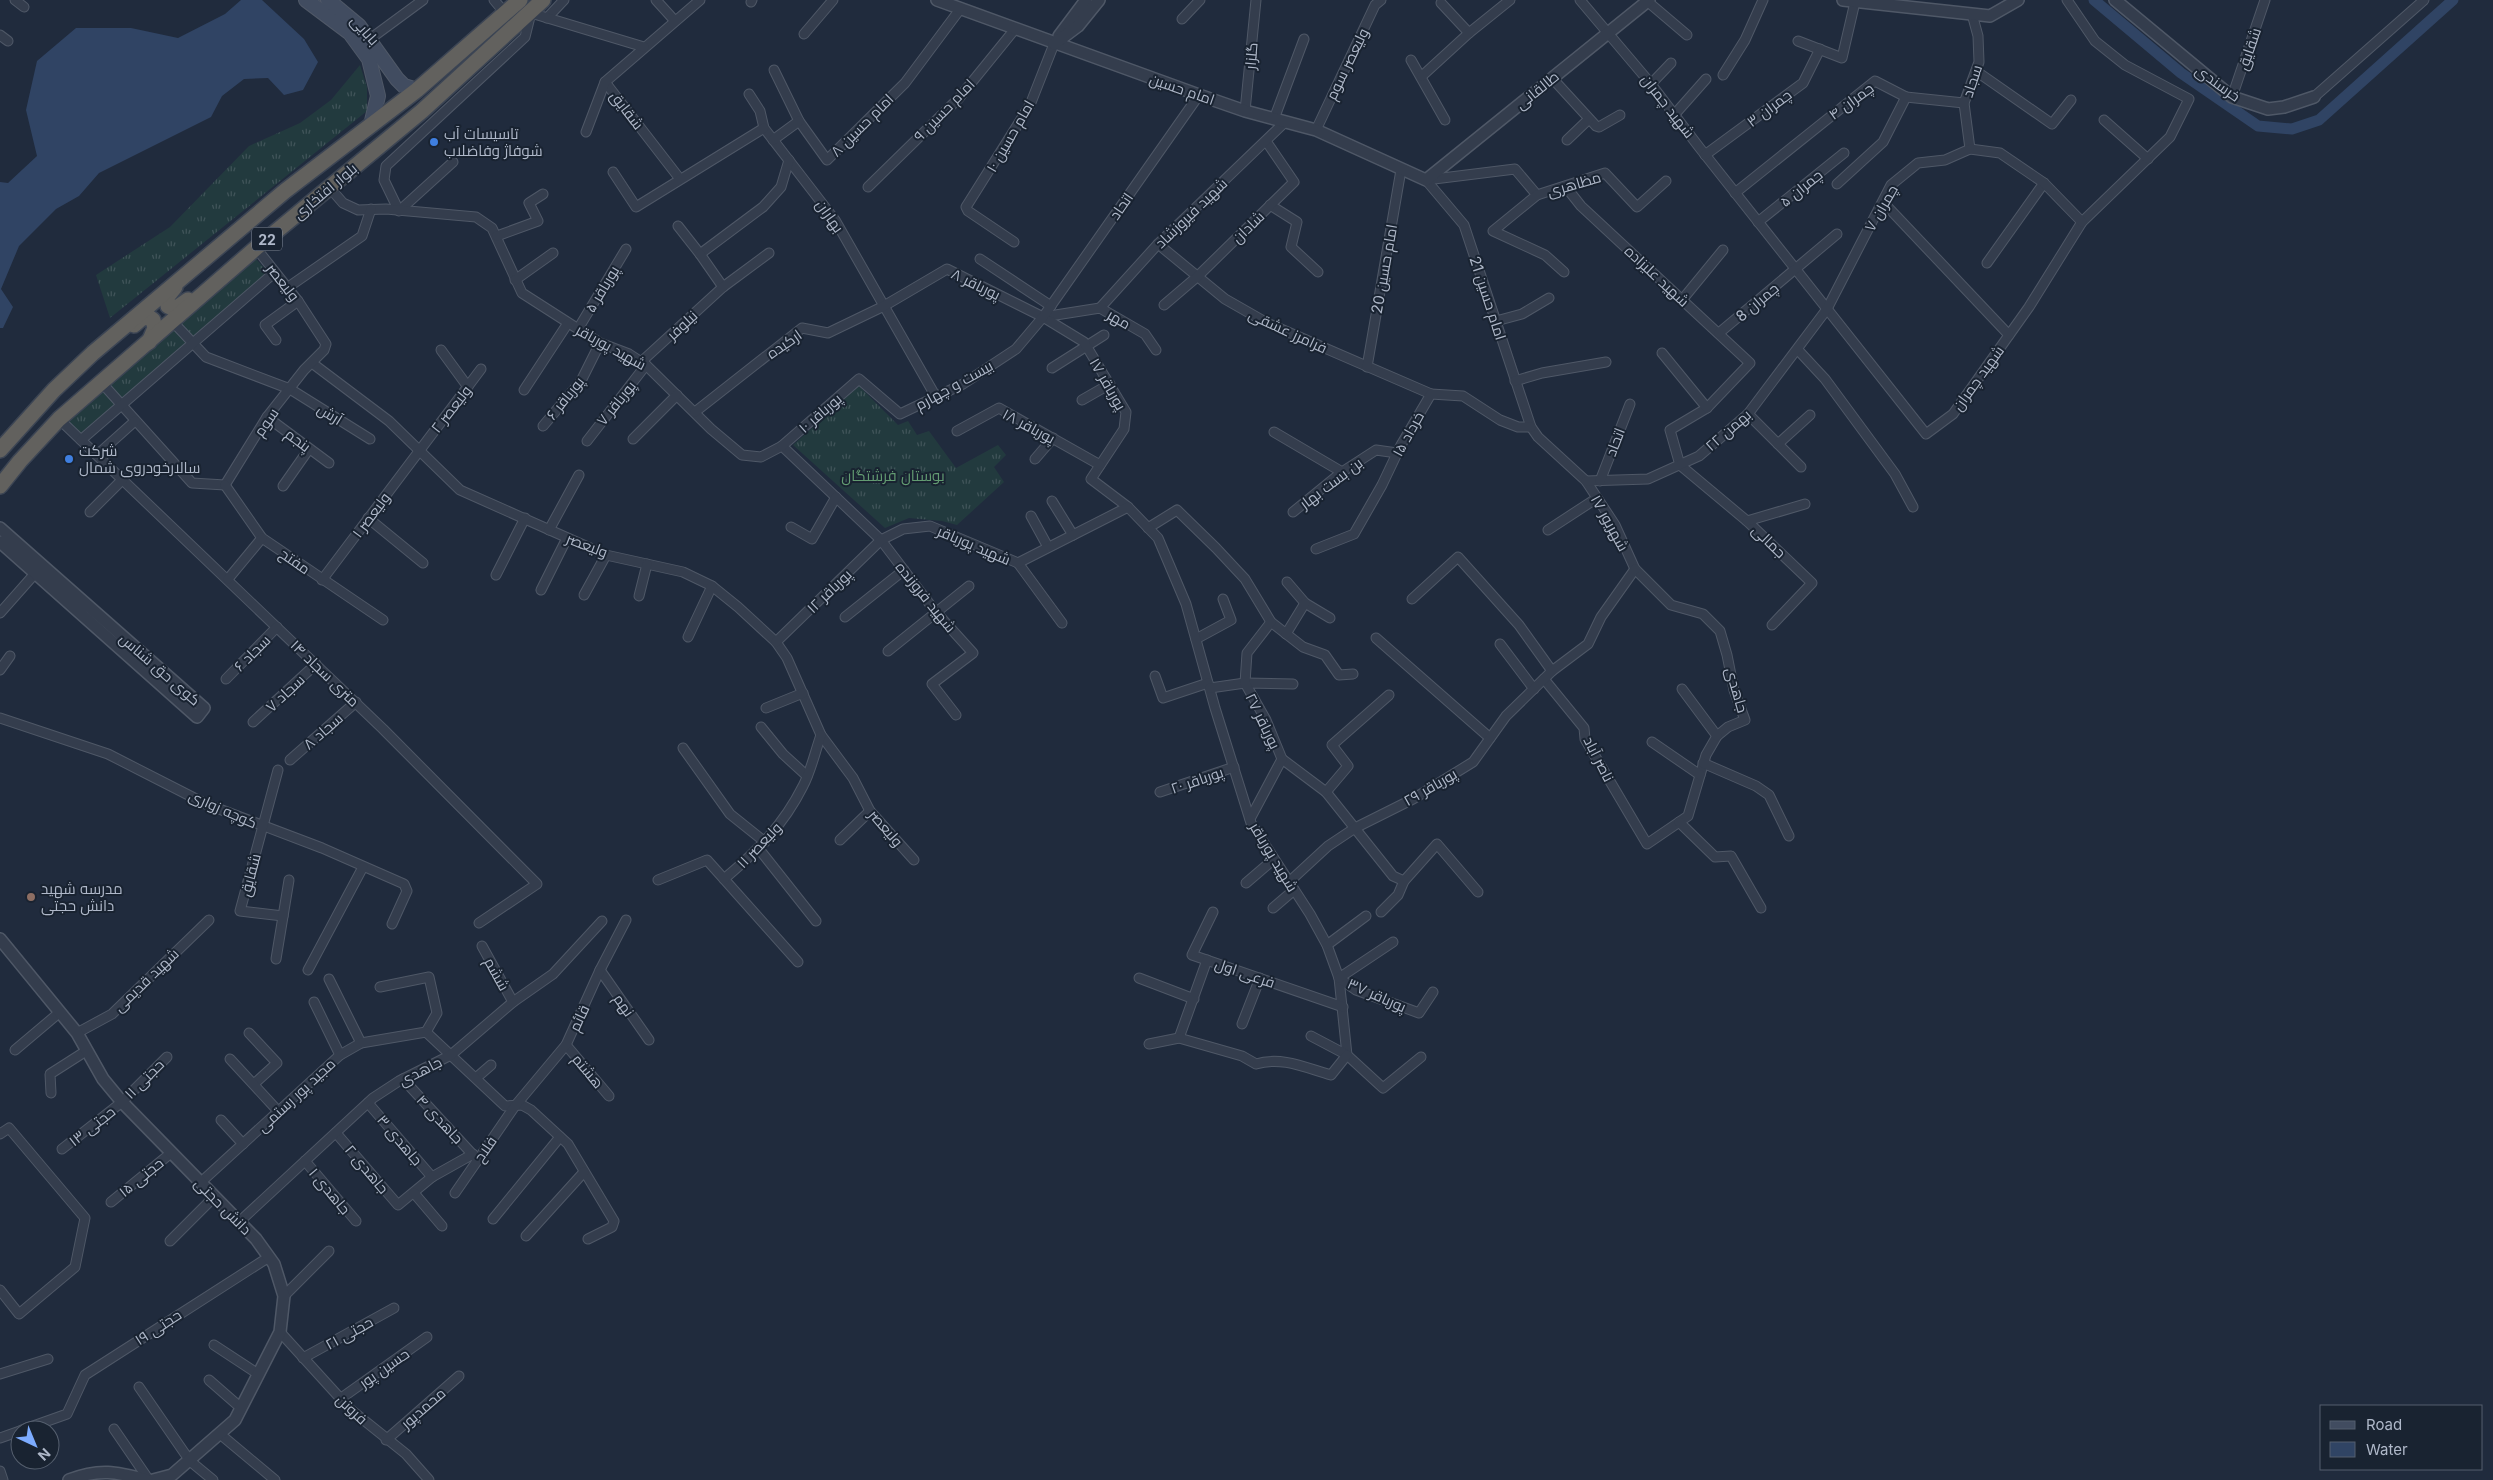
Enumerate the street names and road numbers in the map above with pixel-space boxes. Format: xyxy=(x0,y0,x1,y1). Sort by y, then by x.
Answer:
street label: بابایی xyxy=(346,11,383,50)
street label: ولیعصر سوم xyxy=(1321,25,1373,104)
street label: شقایق xyxy=(2233,25,2266,73)
street label: گلزار xyxy=(1240,42,1262,71)
street label: خرسندی xyxy=(2191,60,2244,107)
street label: سجاد xyxy=(1958,62,1986,100)
street label: طالقانی xyxy=(1511,67,1563,114)
street label: امام حسین xyxy=(1147,69,1217,110)
street label: شهید چمران xyxy=(1636,70,1699,142)
street label: امام حسین ۹ xyxy=(909,75,979,146)
street label: چمران ۴ xyxy=(1825,78,1878,125)
street label: چمران ۳ xyxy=(1743,85,1796,132)
street label: شقایق xyxy=(605,87,648,134)
street label: امام حسین ۸ xyxy=(826,89,898,161)
street label: امام حسین ۱۰ xyxy=(982,96,1039,176)
street label: بلوار افتخاری xyxy=(289,159,362,224)
street label: چمران ۵ xyxy=(1776,165,1827,212)
street label: مظاهری xyxy=(1545,167,1603,202)
street label: شهید فیروزشاد xyxy=(1151,174,1232,253)
street label: چمران ۷ xyxy=(1860,181,1903,235)
street label: اتحاد xyxy=(1105,189,1137,223)
street label: بهاران xyxy=(811,196,848,237)
street label: شادان xyxy=(1228,207,1269,248)
street label: امام حسین 20 xyxy=(1367,223,1402,315)
road number: 22 xyxy=(252,228,282,250)
street label: شهید علیزاده xyxy=(1620,241,1693,311)
street label: امام حسین 21 xyxy=(1465,254,1511,343)
street label: ولیعصر xyxy=(262,258,304,305)
street label: پورباقر ۵ xyxy=(581,262,624,316)
street label: پورباقر ۸ xyxy=(948,264,1004,305)
street label: چمران 8 xyxy=(1732,278,1783,326)
street label: مهر xyxy=(1102,304,1134,334)
street label: فرامرز عشقی xyxy=(1245,305,1330,358)
street label: نیلوفر xyxy=(662,306,701,345)
street label: شهید پورباقر xyxy=(571,319,650,375)
street label: ارکیده xyxy=(763,325,805,363)
street label: شهید چمران xyxy=(1948,342,2009,415)
street label: پورباقر ۱۷ xyxy=(1085,355,1130,414)
street label: بیست و چهارم xyxy=(912,356,997,415)
street label: پورباقر ۶ xyxy=(542,373,589,424)
street label: پورباقر ۷ xyxy=(592,377,641,430)
street label: ولیعصر ۲ xyxy=(427,381,475,437)
street label: پورباقر ۱۰ xyxy=(794,389,846,438)
street label: آرش xyxy=(313,399,346,430)
street label: سوم xyxy=(249,404,283,441)
street label: پورباقر ۱۸ xyxy=(999,404,1059,449)
street label: ۲۲ بهمن xyxy=(1701,405,1755,456)
street label: ۱۵ خرداد xyxy=(1388,408,1428,460)
street label: پنجم xyxy=(281,424,315,457)
street label: اتحاد xyxy=(1601,425,1629,459)
street label: بن بست بهار xyxy=(1295,453,1367,514)
street label: ولیعصر ۱ xyxy=(348,489,394,541)
street label: ۱۷ شهریور xyxy=(1586,491,1633,555)
street label: جمالی xyxy=(1747,520,1790,563)
street label: شهید پورباقر xyxy=(933,521,1013,570)
street label: ولیعصر xyxy=(563,528,610,562)
street label: مفتح xyxy=(275,544,314,580)
street label: شهید فروزنده xyxy=(891,558,960,637)
street label: پورباقر ۱۲ xyxy=(802,565,856,618)
street label: کوی حق شناس xyxy=(115,629,204,710)
street label: سجاد ۶ xyxy=(230,631,274,675)
street label: ۱۴ متری سجاد xyxy=(286,636,363,711)
street label: جاهدی xyxy=(1721,665,1752,715)
street label: سجاد ۷ xyxy=(261,670,309,716)
street label: پورباقر ۲۷ xyxy=(1240,690,1285,753)
street label: سجاد ۸ xyxy=(299,709,347,753)
street label: ناصر آباد xyxy=(1579,733,1619,785)
street label: پورباقر ۲۰ xyxy=(1168,762,1226,799)
street label: پورباقر ۲۹ xyxy=(1400,764,1461,811)
street label: کوچه زواری xyxy=(185,786,260,833)
street label: ولیعصر xyxy=(864,805,907,850)
street label: ولیعصر ۱۱ xyxy=(733,818,785,872)
street label: شهید پورباقر xyxy=(1244,818,1302,896)
street label: شقایق xyxy=(235,851,266,899)
street label: شهید قدیمی xyxy=(109,944,183,1017)
street label: ششم xyxy=(479,954,514,994)
street label: فرعی اول xyxy=(1212,954,1277,993)
street label: پورباقر ۳۷ xyxy=(1344,974,1409,1017)
street label: نهم xyxy=(609,990,639,1021)
street label: قائم xyxy=(565,1002,594,1035)
street label: هشتم xyxy=(567,1050,608,1093)
street label: جاهدی xyxy=(395,1052,445,1091)
street label: مجید پور رستمی xyxy=(253,1054,340,1137)
street label: حجتی ۱۱ xyxy=(120,1055,169,1104)
street label: جاهدی ۴ xyxy=(412,1090,468,1148)
street label: حجتی ۱۳ xyxy=(65,1102,120,1151)
street label: جاهدی ۳ xyxy=(373,1111,427,1170)
street label: فلاح xyxy=(469,1132,502,1167)
street label: جاهدی ۲ xyxy=(340,1141,393,1198)
street label: حجتی ۱۵ xyxy=(115,1153,168,1202)
street label: جاهدی ۱ xyxy=(304,1164,355,1219)
street label: دانش حجتی xyxy=(190,1173,256,1239)
street label: حجتی ۱۹ xyxy=(131,1305,185,1350)
street label: حجتی ۲۱ xyxy=(322,1312,377,1355)
street label: حسین پور xyxy=(354,1344,413,1394)
street label: محمدپور xyxy=(396,1383,450,1434)
street label: فروتن xyxy=(332,1390,372,1429)

